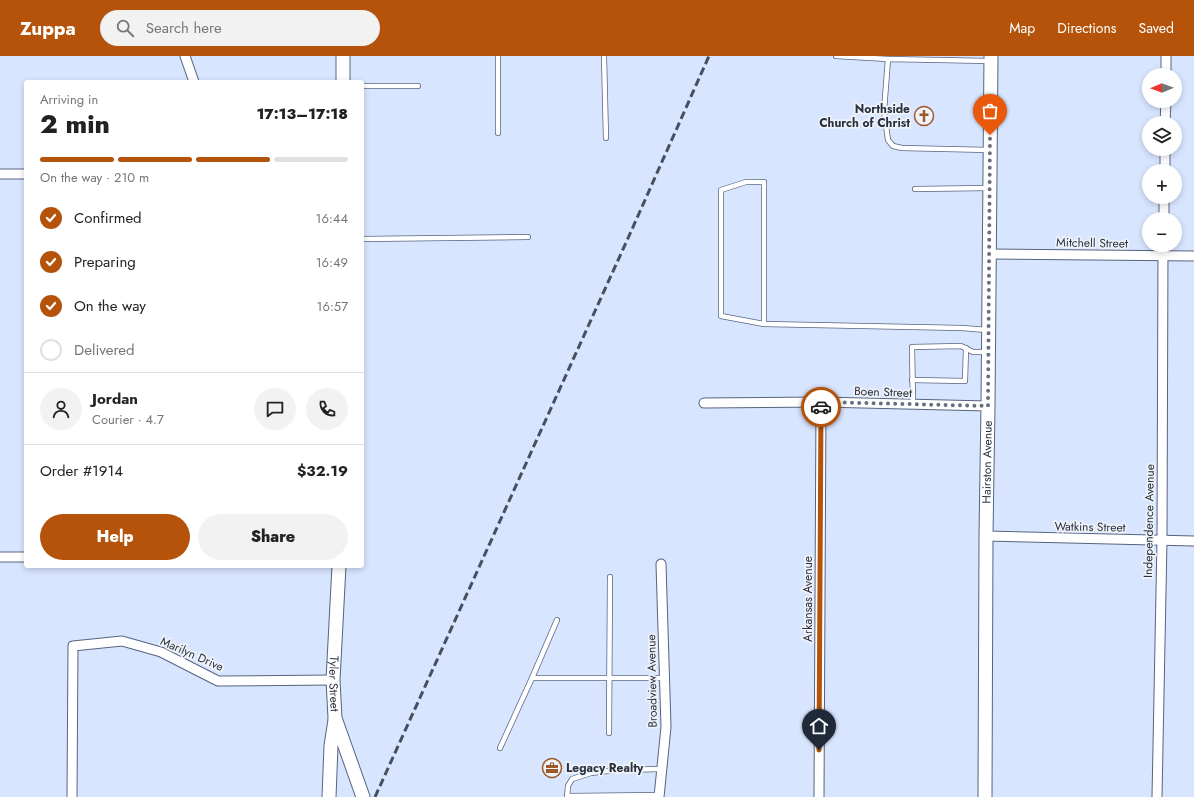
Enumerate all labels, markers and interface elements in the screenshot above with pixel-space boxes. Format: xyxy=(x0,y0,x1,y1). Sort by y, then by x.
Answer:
search box xyxy=(100,10,380,46)
text: Zuppa xyxy=(20,15,76,42)
icon: search xyxy=(114,17,136,39)
text: Search here xyxy=(146,17,222,39)
text: Map xyxy=(1009,18,1035,38)
text: Directions xyxy=(1057,18,1117,38)
text: Saved xyxy=(1139,18,1174,38)
north arrow xyxy=(1142,68,1182,108)
map controls xyxy=(1142,68,1182,252)
text: Arriving in xyxy=(40,90,98,109)
pin xyxy=(973,94,1007,135)
place label: Northside Church of Christ xyxy=(819,100,910,132)
icon: bag xyxy=(979,100,1001,122)
text: 17:13–17:18 xyxy=(256,103,348,125)
text: 2 min xyxy=(40,105,110,143)
church icon: Northside Church of Christ xyxy=(913,105,935,127)
button: layers xyxy=(1142,116,1182,156)
button: + xyxy=(1142,164,1182,204)
text: On the way · 210 m xyxy=(40,168,149,187)
icon: check xyxy=(40,207,62,229)
text: Confirmed xyxy=(74,207,142,229)
text: 16:44 xyxy=(316,209,348,228)
button: − xyxy=(1142,212,1182,252)
street label: Mitchell Street xyxy=(1056,233,1128,253)
icon: check xyxy=(40,251,62,273)
text: Preparing xyxy=(74,251,136,273)
text: 16:49 xyxy=(316,253,348,272)
icon: check xyxy=(40,295,62,317)
text: On the way xyxy=(74,295,146,317)
text: 16:57 xyxy=(317,297,348,316)
text: Delivered xyxy=(74,339,135,361)
street label: Boen Street xyxy=(854,382,912,402)
courier xyxy=(801,387,841,427)
button: person xyxy=(40,388,82,430)
text: Jordan xyxy=(92,388,138,410)
button: chat xyxy=(254,388,296,430)
button: phone xyxy=(306,388,348,430)
icon: car xyxy=(810,396,832,418)
text: Courier · 4.7 xyxy=(92,410,164,429)
street label: Hairston Avenue xyxy=(977,420,997,504)
text: Order #1914 xyxy=(40,460,123,482)
text: $32.19 xyxy=(297,460,348,482)
street label: Independence Avenue xyxy=(1139,464,1159,578)
button: Help xyxy=(40,514,190,560)
button: Share xyxy=(198,514,348,560)
street label: Watkins Street xyxy=(1054,517,1126,537)
street label: Arkansas Avenue xyxy=(799,556,817,642)
street label: Marilyn Drive xyxy=(158,632,226,676)
street label: Broadview Avenue xyxy=(642,634,662,728)
street label: Tyler Street xyxy=(324,655,344,712)
pin xyxy=(802,709,836,750)
icon: home xyxy=(808,715,830,737)
office icon: Legacy Realty xyxy=(541,757,563,779)
place label: Legacy Realty xyxy=(566,759,644,777)

